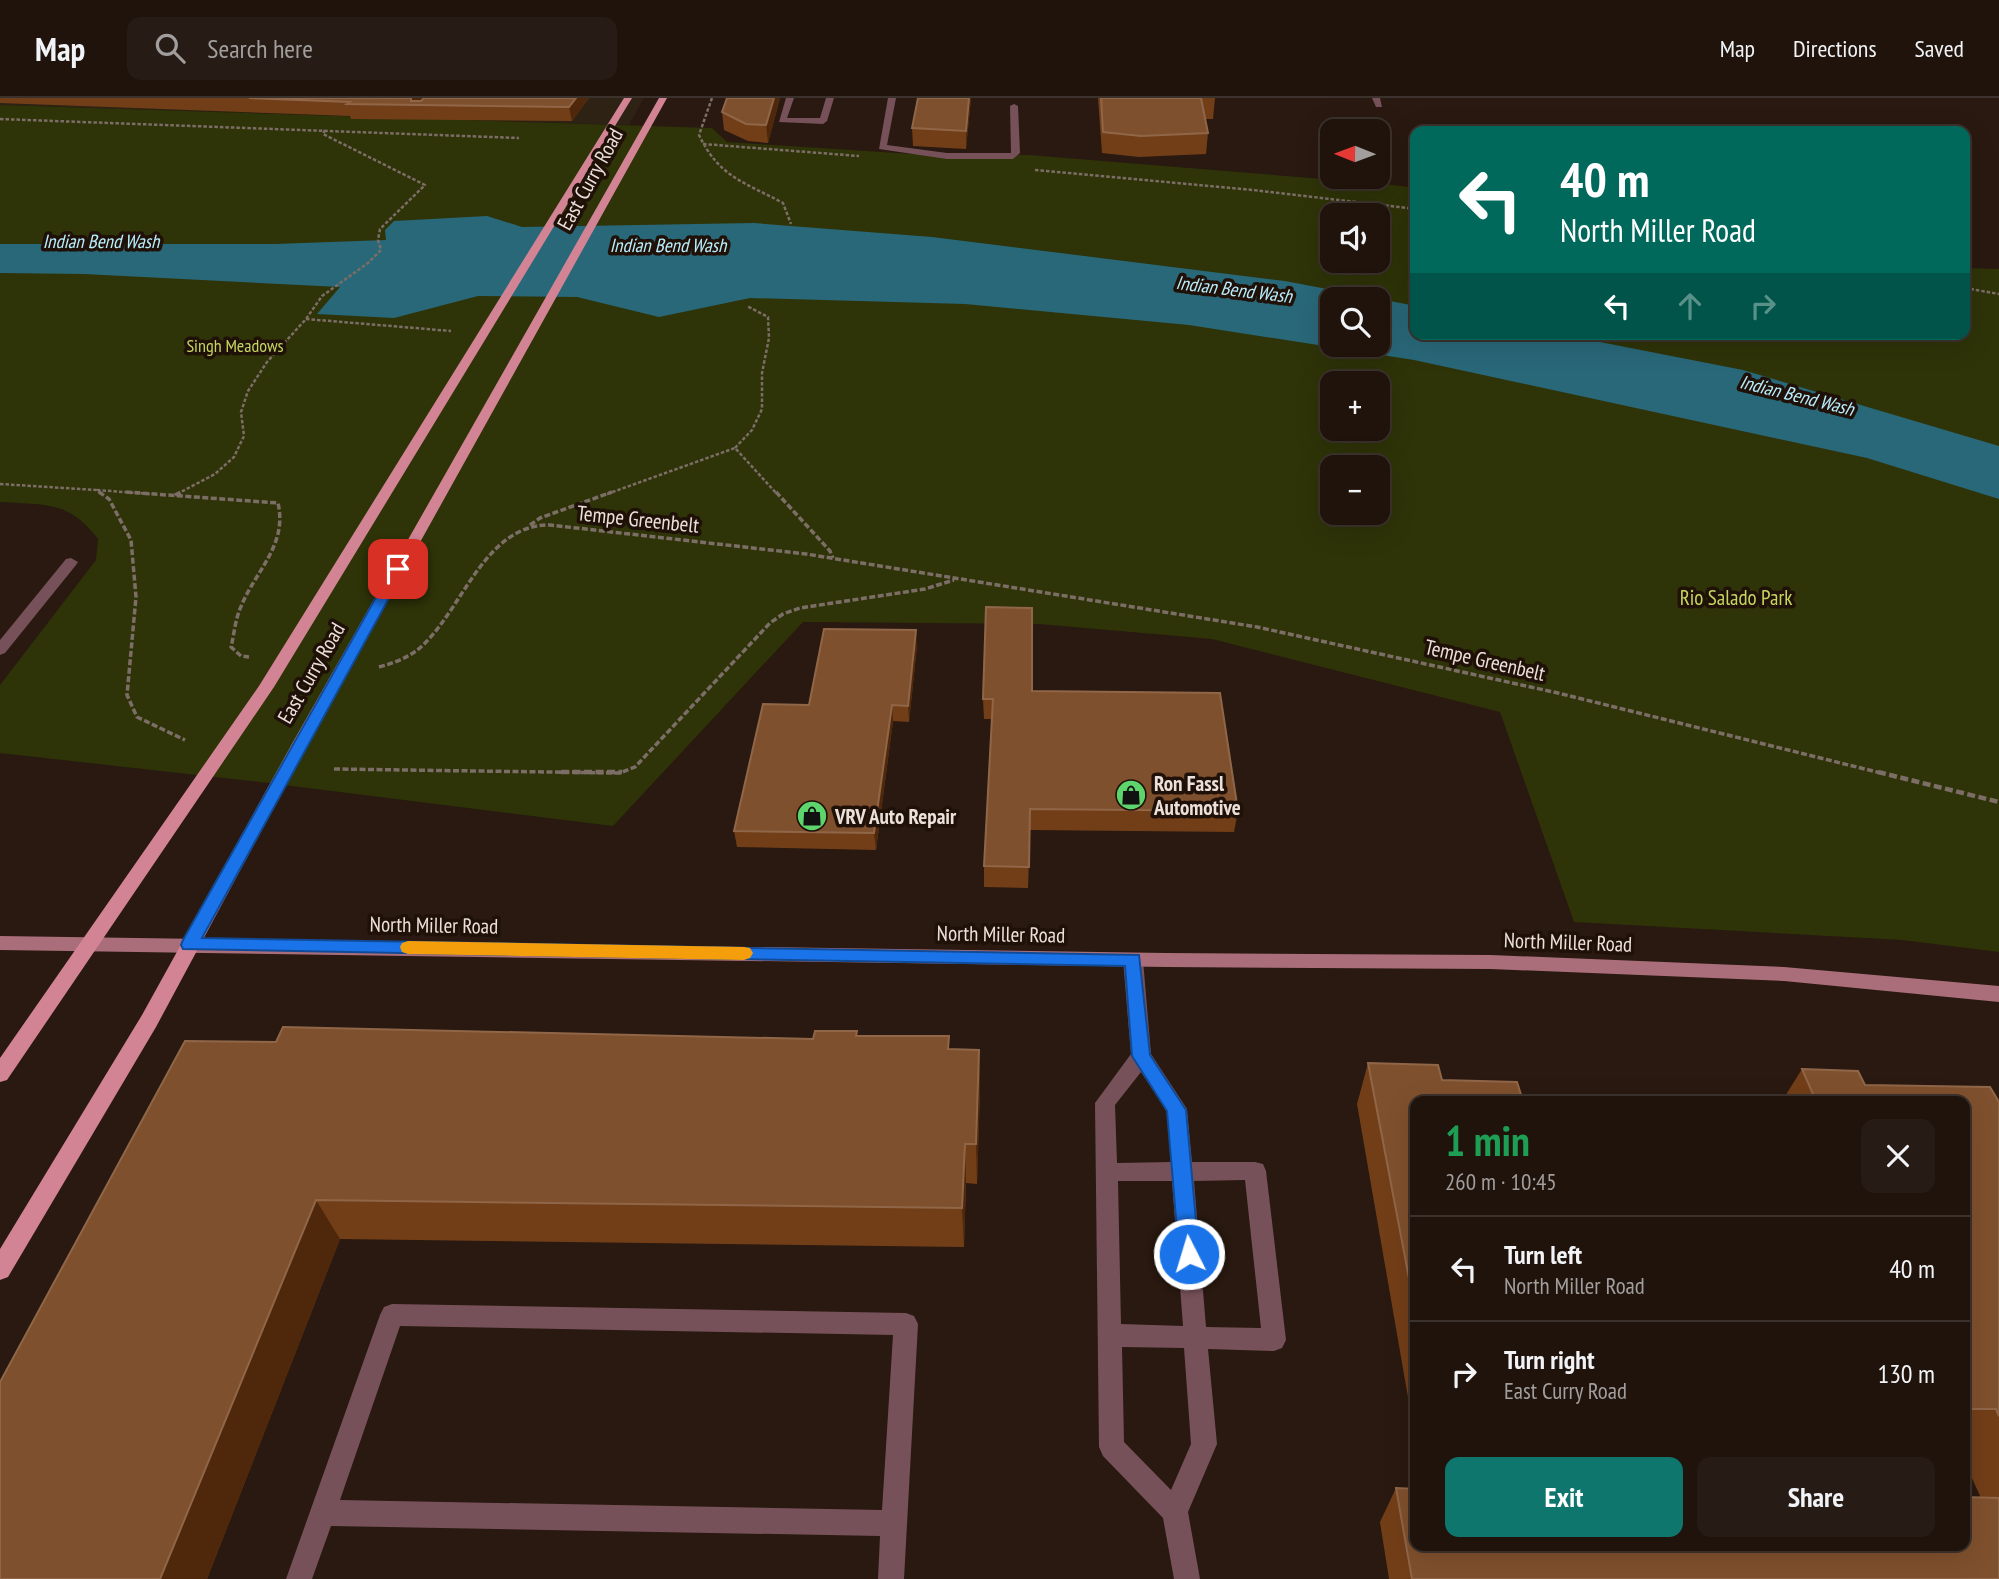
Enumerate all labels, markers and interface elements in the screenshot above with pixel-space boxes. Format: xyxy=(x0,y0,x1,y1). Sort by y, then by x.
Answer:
search box xyxy=(127,17,617,80)
text: Map xyxy=(35,27,85,70)
icon: search xyxy=(151,29,189,67)
text: Search here xyxy=(207,32,313,65)
text: Map xyxy=(1720,33,1755,64)
text: Directions xyxy=(1793,33,1877,64)
text: Saved xyxy=(1915,33,1964,64)
north arrow xyxy=(1320,119,1390,189)
map controls xyxy=(1320,119,1390,525)
street label: East Curry Road xyxy=(551,123,629,235)
text: 40 m xyxy=(1560,147,1649,211)
icon: left xyxy=(1445,154,1536,245)
button: sound xyxy=(1320,203,1390,273)
text: North Miller Road xyxy=(1560,209,1756,251)
water label: Indian Bend Wash xyxy=(43,229,161,253)
water label: Indian Bend Wash xyxy=(610,233,728,257)
water label: Indian Bend Wash xyxy=(1175,270,1295,308)
button: search xyxy=(1320,287,1390,357)
icon: left xyxy=(1598,287,1636,325)
icon: ahead xyxy=(1671,287,1709,325)
icon: right xyxy=(1744,287,1782,325)
park label: Singh Meadows xyxy=(186,334,284,357)
water label: Indian Bend Wash xyxy=(1737,369,1858,421)
button: + xyxy=(1320,371,1390,441)
button: − xyxy=(1320,455,1390,525)
street label: Tempe Greenbelt xyxy=(576,499,701,539)
pin xyxy=(368,539,428,599)
icon: arrive xyxy=(379,550,417,588)
park label: Rio Salado Park xyxy=(1680,584,1792,611)
street label: East Curry Road xyxy=(271,618,351,728)
street label: Tempe Greenbelt xyxy=(1422,633,1548,687)
place label: Ron Fassl Automotive xyxy=(1153,770,1241,821)
shop icon: Ron Fassl Automotive xyxy=(1114,778,1148,812)
shop icon: VRV Auto Repair xyxy=(795,799,829,833)
place label: VRV Auto Repair xyxy=(834,803,957,830)
street label: North Miller Road xyxy=(370,910,498,940)
street label: North Miller Road xyxy=(937,919,1065,949)
street label: North Miller Road xyxy=(1503,926,1633,958)
text: 1 min xyxy=(1445,1113,1530,1168)
button: close xyxy=(1861,1119,1935,1193)
text: 260 m · 10:45 xyxy=(1445,1167,1557,1196)
position arrow xyxy=(1152,1217,1226,1291)
text: Turn left xyxy=(1504,1238,1582,1271)
icon: left xyxy=(1445,1250,1483,1288)
text: 40 m xyxy=(1889,1252,1935,1285)
text: North Miller Road xyxy=(1504,1271,1645,1300)
text: Turn right xyxy=(1504,1343,1595,1376)
icon: right xyxy=(1445,1355,1483,1393)
text: 130 m xyxy=(1877,1357,1935,1390)
text: East Curry Road xyxy=(1504,1376,1627,1405)
button: Exit xyxy=(1445,1457,1683,1537)
button: Share xyxy=(1697,1457,1935,1537)

